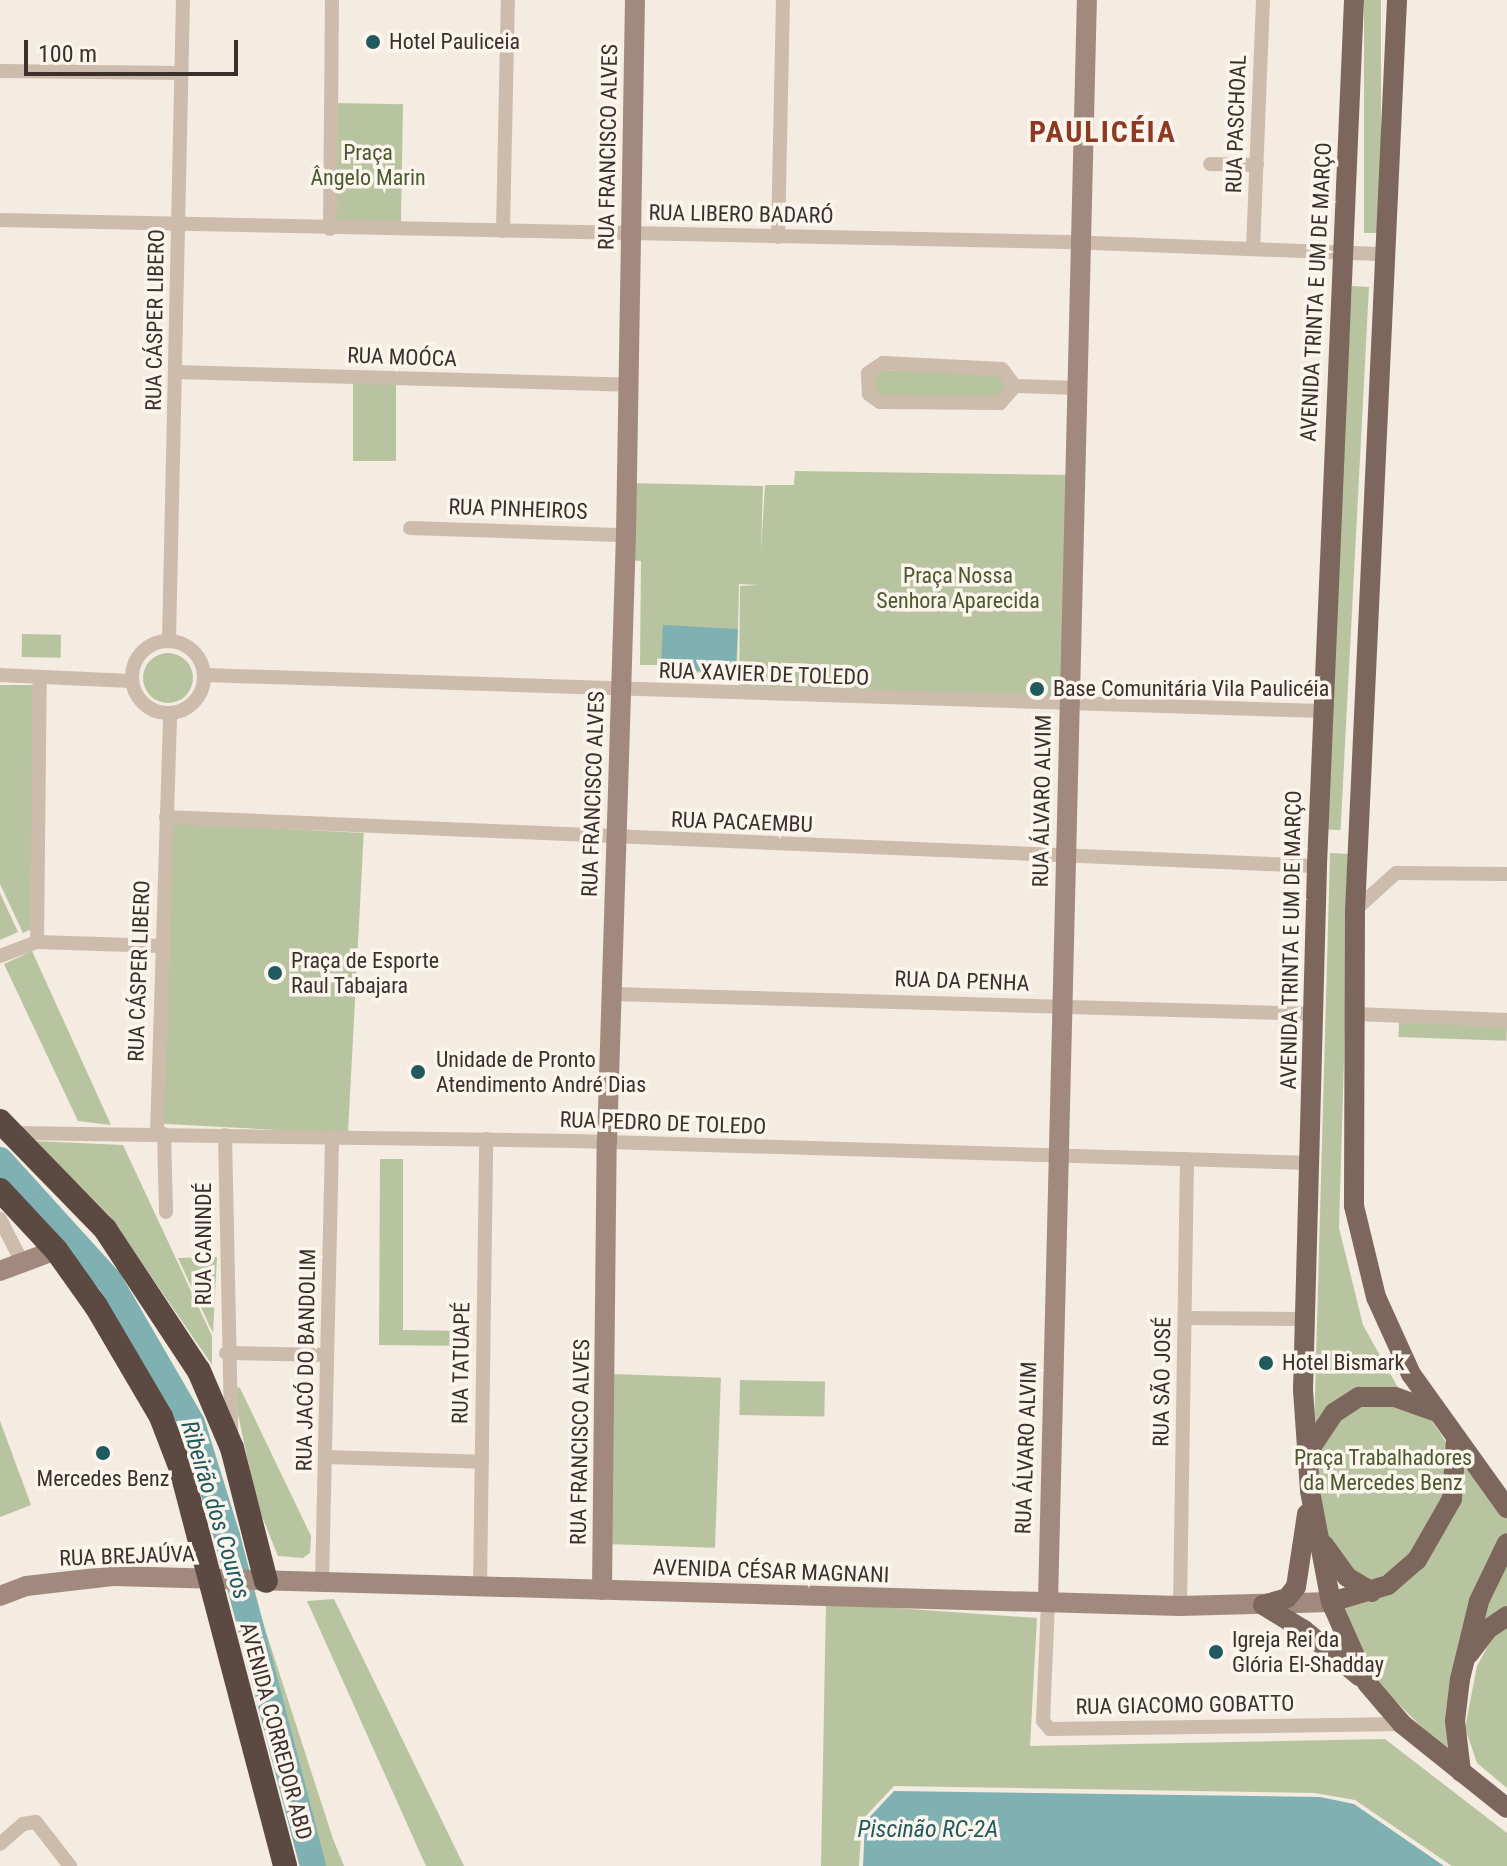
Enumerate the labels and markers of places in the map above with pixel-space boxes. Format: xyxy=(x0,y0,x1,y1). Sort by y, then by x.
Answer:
place label: Hotel Pauliceia xyxy=(389,29,520,55)
marker: Hotel Pauliceia xyxy=(364,33,382,51)
place label: Base Comunitária Vila Paulicéia xyxy=(1053,676,1329,702)
marker: Base Comunitária Vila Paulicéia xyxy=(1028,680,1046,698)
place label: Praça de Esporte Raul Tabajara xyxy=(291,947,439,998)
marker: Praça de Esporte Raul Tabajara xyxy=(266,964,284,982)
place label: Unidade de Pronto Atendimento André Dias xyxy=(436,1046,646,1098)
marker: Unidade de Pronto Atendimento André Dias xyxy=(407,1061,429,1083)
place label: Hotel Bismark xyxy=(1282,1350,1404,1376)
marker: Hotel Bismark xyxy=(1257,1354,1275,1372)
marker: Mercedes Benz xyxy=(94,1444,112,1462)
place label: Mercedes Benz xyxy=(37,1466,169,1492)
place label: Igreja Rei da Glória El-Shadday xyxy=(1232,1626,1384,1678)
marker: Igreja Rei da Glória El-Shadday xyxy=(1207,1643,1225,1661)

